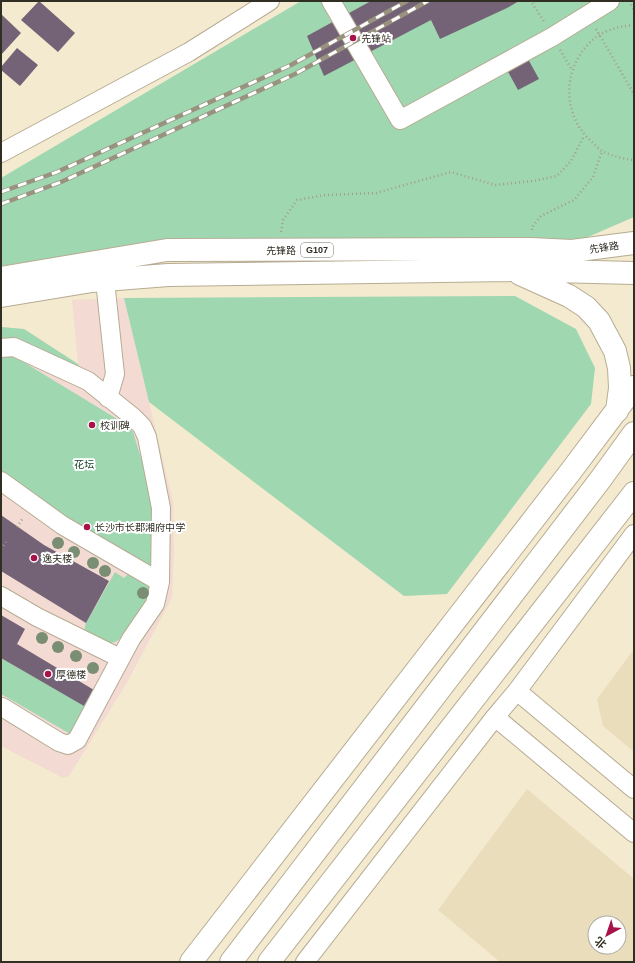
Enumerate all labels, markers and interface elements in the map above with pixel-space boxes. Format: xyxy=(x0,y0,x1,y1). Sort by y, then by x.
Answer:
marker: 先锋站 xyxy=(348,33,358,43)
place label: 先锋站 xyxy=(361,33,391,44)
street label: 先锋路 xyxy=(588,240,620,255)
road number: G107 xyxy=(301,243,333,257)
street label: 先锋路 xyxy=(266,245,296,256)
marker: 校训碑 xyxy=(87,420,97,430)
place label: 校训碑 xyxy=(100,420,130,431)
park label: 花坛 xyxy=(74,459,94,470)
marker: 长沙市长郡湘府中学 xyxy=(82,522,92,532)
place label: 长沙市长郡湘府中学 xyxy=(95,522,185,533)
marker: 逸夫楼 xyxy=(29,553,39,563)
place label: 逸夫楼 xyxy=(42,553,72,564)
marker: 厚德楼 xyxy=(43,669,53,679)
place label: 厚德楼 xyxy=(56,669,86,680)
north arrow xyxy=(587,915,627,955)
text: 北 xyxy=(593,935,609,951)

